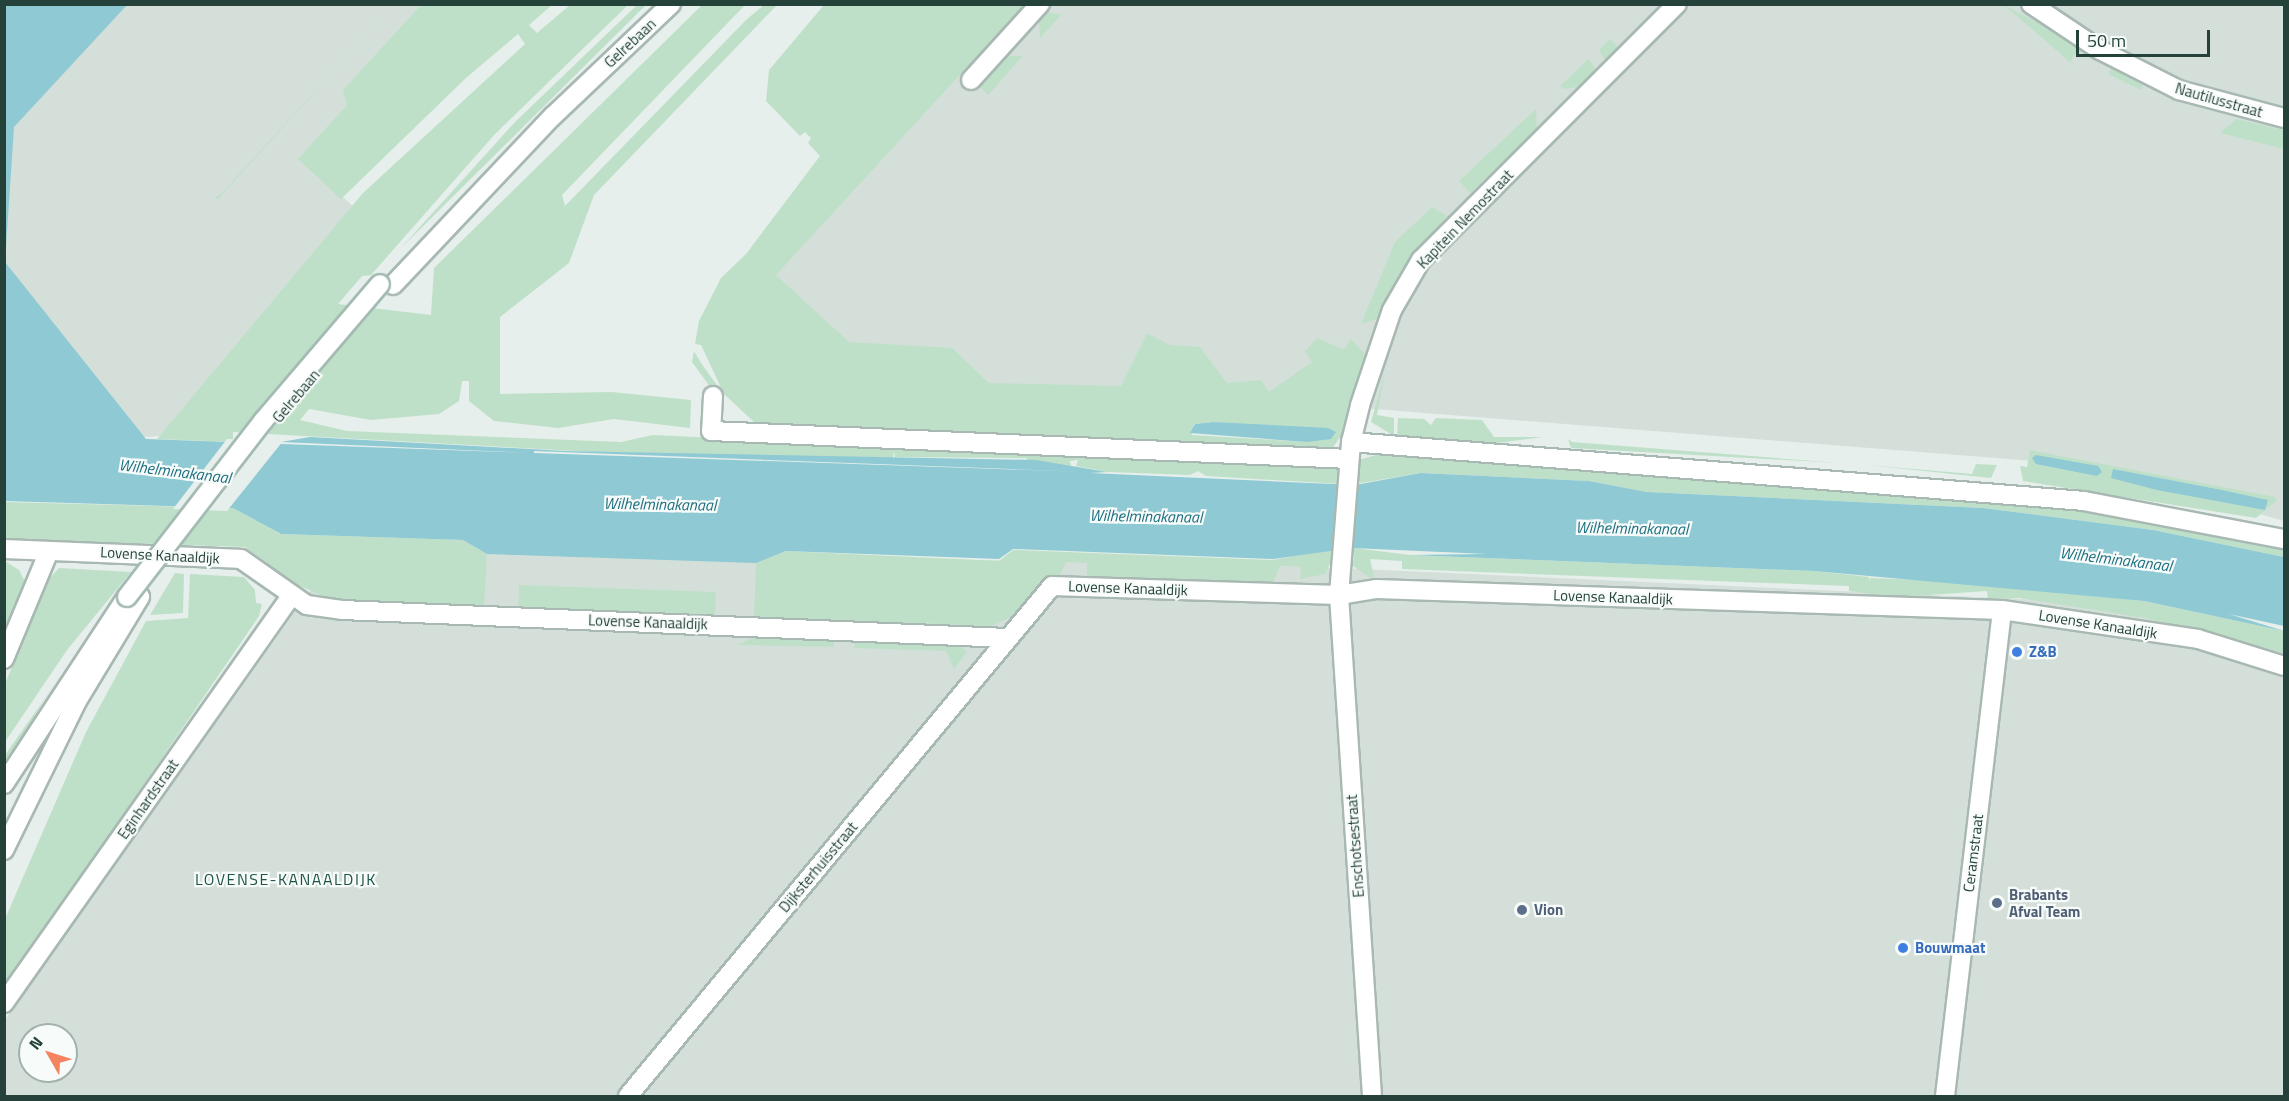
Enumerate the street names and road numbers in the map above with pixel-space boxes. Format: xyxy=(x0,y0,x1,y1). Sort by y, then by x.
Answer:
street label: Gelrebaan xyxy=(601,15,659,71)
street label: Nautilusstraat xyxy=(2173,79,2265,121)
street label: Kapitein Nemostraat xyxy=(1413,166,1517,272)
street label: Gelrebaan xyxy=(269,366,323,426)
street label: Lovense Kanaaldijk xyxy=(100,543,220,567)
street label: Lovense Kanaaldijk xyxy=(1068,577,1188,599)
street label: Lovense Kanaaldijk xyxy=(1553,586,1673,608)
street label: Lovense Kanaaldijk xyxy=(2037,606,2159,642)
street label: Lovense Kanaaldijk xyxy=(588,611,708,633)
street label: Eginhardstraat xyxy=(114,756,182,842)
street label: Enschotsestraat xyxy=(1342,794,1368,898)
street label: Ceramstraat xyxy=(1959,813,1987,893)
street label: Dijksterhuisstraat xyxy=(775,818,861,916)

